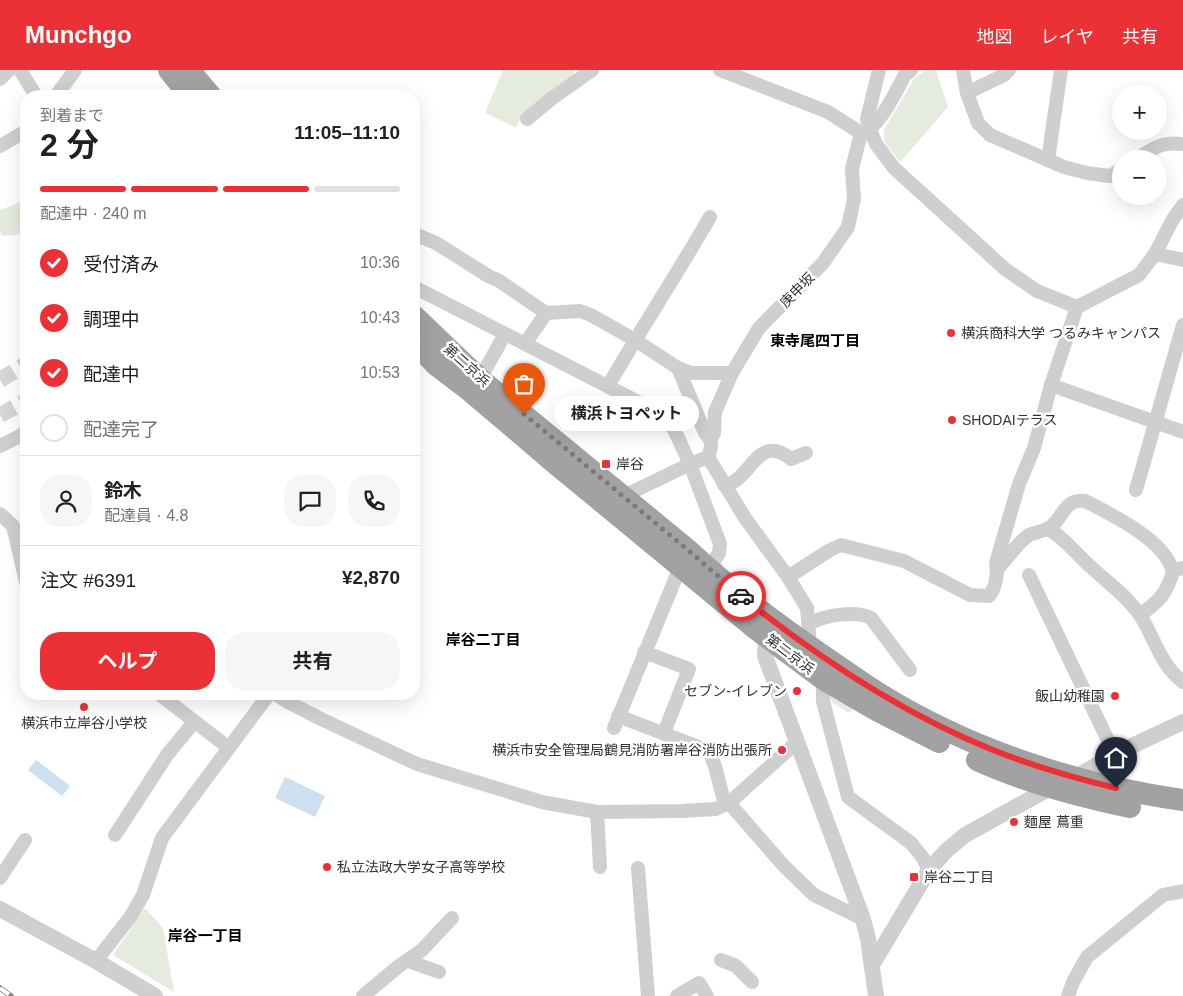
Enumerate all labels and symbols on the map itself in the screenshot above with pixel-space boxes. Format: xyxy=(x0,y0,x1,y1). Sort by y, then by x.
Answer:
street label: 庚申坂 xyxy=(777,269,817,311)
place label: 横浜商科大学 つるみキャンパス xyxy=(961,325,1161,341)
marker: 横浜商科大学 つるみキャンパス xyxy=(945,327,957,339)
district label: 東寺尾四丁目 xyxy=(770,332,860,349)
street label: 第二京浜 xyxy=(441,340,493,390)
pin xyxy=(503,363,545,414)
callout: 横浜トヨペット xyxy=(554,396,699,432)
place label: SHODAIテラス xyxy=(962,412,1057,428)
marker: SHODAIテラス xyxy=(946,414,958,426)
place label: 岸谷 xyxy=(616,456,644,472)
marker: 岸谷 xyxy=(600,458,612,470)
courier xyxy=(716,571,766,621)
district label: 岸谷二丁目 xyxy=(445,631,521,648)
street label: 第二京浜 xyxy=(763,631,817,677)
place label: セブン-イレブン xyxy=(684,683,787,699)
marker: セブン-イレブン xyxy=(791,685,803,697)
place label: 飯山幼稚園 xyxy=(1035,688,1105,704)
marker: 飯山幼稚園 xyxy=(1109,690,1121,702)
marker: 横浜市立岸谷小学校 xyxy=(78,701,90,713)
place label: 横浜市立岸谷小学校 xyxy=(21,715,147,731)
pin xyxy=(1095,737,1137,788)
place label: 横浜市安全管理局鶴見消防署岸谷消防出張所 xyxy=(492,742,772,758)
marker: 横浜市安全管理局鶴見消防署岸谷消防出張所 xyxy=(776,744,788,756)
place label: 麵屋 蔦重 xyxy=(1024,814,1084,830)
marker: 麵屋 蔦重 xyxy=(1008,816,1020,828)
place label: 私立法政大学女子高等学校 xyxy=(337,859,505,875)
marker: 私立法政大学女子高等学校 xyxy=(321,861,333,873)
place label: 岸谷二丁目 xyxy=(924,869,994,885)
marker: 岸谷二丁目 xyxy=(908,871,920,883)
district label: 岸谷一丁目 xyxy=(167,927,243,944)

